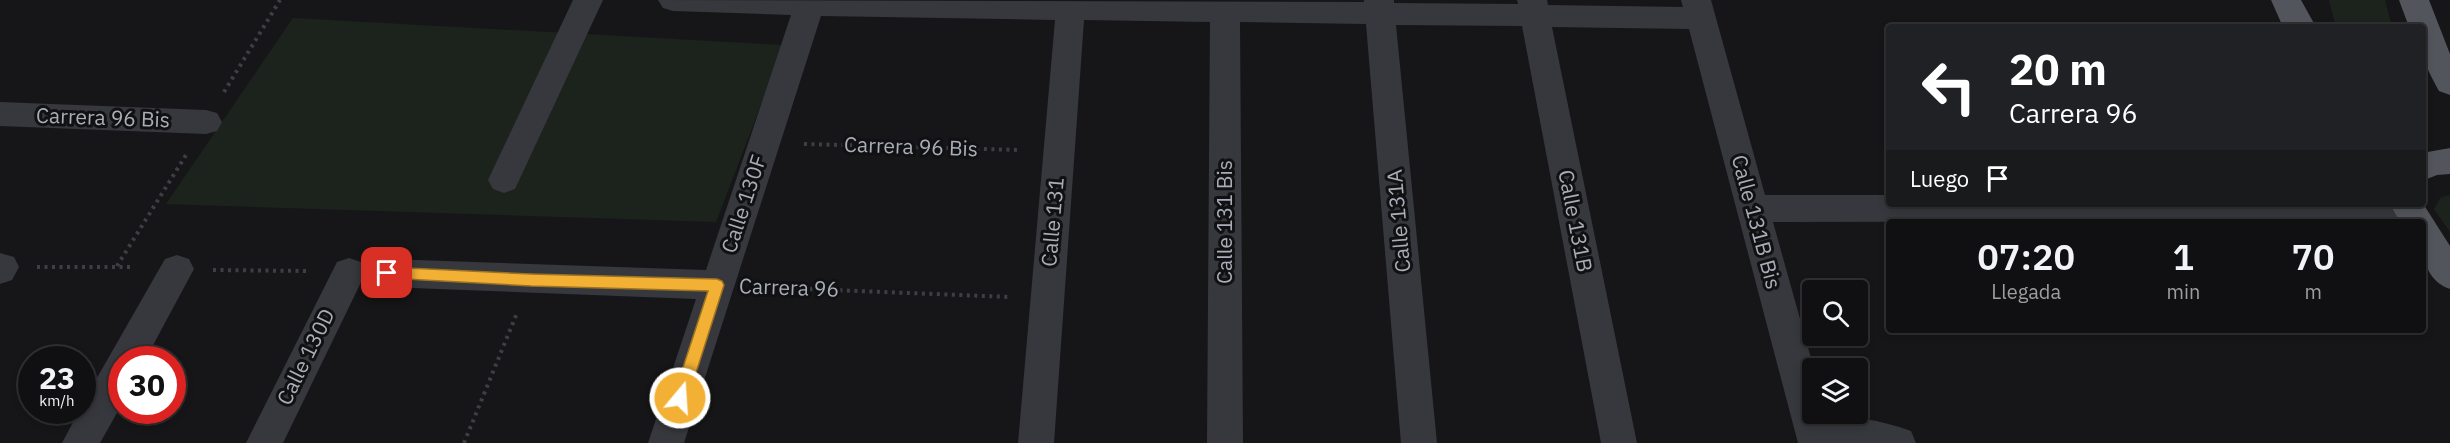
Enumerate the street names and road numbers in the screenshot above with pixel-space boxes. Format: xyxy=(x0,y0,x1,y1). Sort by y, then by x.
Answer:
street label: Carrera 96 Bis xyxy=(35,101,171,133)
street label: Carrera 96 Bis xyxy=(843,130,979,162)
street label: Calle 130F xyxy=(714,151,772,256)
street label: Calle 131B Bis xyxy=(1726,152,1788,292)
street label: Calle 131 Bis xyxy=(1210,160,1238,284)
street label: Calle 131B xyxy=(1552,167,1600,274)
street label: Calle 131A xyxy=(1380,168,1416,274)
street label: Calle 131 xyxy=(1034,176,1070,268)
street label: Carrera 96 xyxy=(739,271,840,303)
street label: Calle 130D xyxy=(270,304,340,409)

